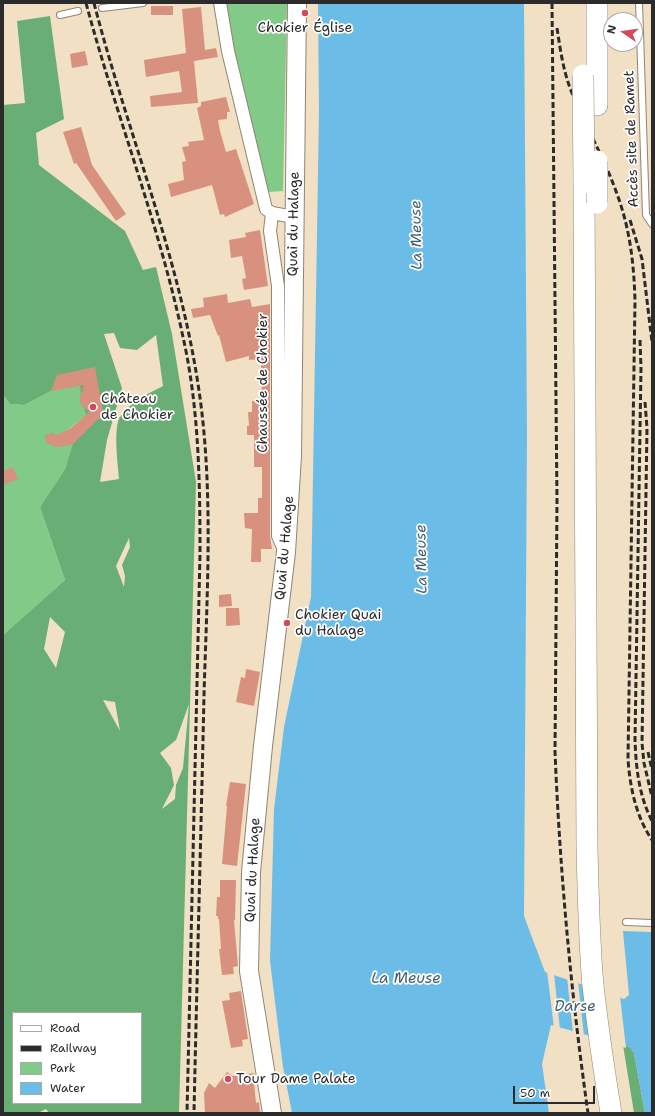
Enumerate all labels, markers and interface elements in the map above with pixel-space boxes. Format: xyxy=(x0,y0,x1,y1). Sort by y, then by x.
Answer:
marker: Chokier Église xyxy=(300,8,310,18)
north arrow xyxy=(603,12,643,52)
place label: Chokier Église xyxy=(258,20,352,36)
text: N xyxy=(604,23,620,35)
street label: Accès site de Ramet xyxy=(621,70,643,208)
street label: Quai du Halage xyxy=(285,171,303,277)
water label: La Meuse xyxy=(407,200,427,270)
street label: Chaussée de Chokier xyxy=(255,313,271,453)
place label: Château de Chokier xyxy=(101,391,173,424)
marker: Château de Chokier xyxy=(88,402,98,412)
street label: Quai du Halage xyxy=(272,495,298,601)
water label: La Meuse xyxy=(412,524,432,594)
place label: Chokier Quai du Halage xyxy=(295,607,381,640)
marker: Chokier Quai du Halage xyxy=(282,618,292,628)
street label: Quai du Halage xyxy=(242,817,264,923)
water label: La Meuse xyxy=(371,970,441,988)
water label: Darse xyxy=(554,998,596,1016)
legend xyxy=(12,1012,142,1104)
text: Road xyxy=(50,1020,80,1036)
text: Railway xyxy=(50,1040,97,1056)
text: Park xyxy=(50,1060,76,1076)
place label: Tour Dame Palate xyxy=(236,1071,356,1087)
marker: Tour Dame Palate xyxy=(223,1074,233,1084)
scale bar xyxy=(515,1078,597,1104)
text: Water xyxy=(50,1080,85,1096)
text: 50 m xyxy=(520,1085,550,1101)

